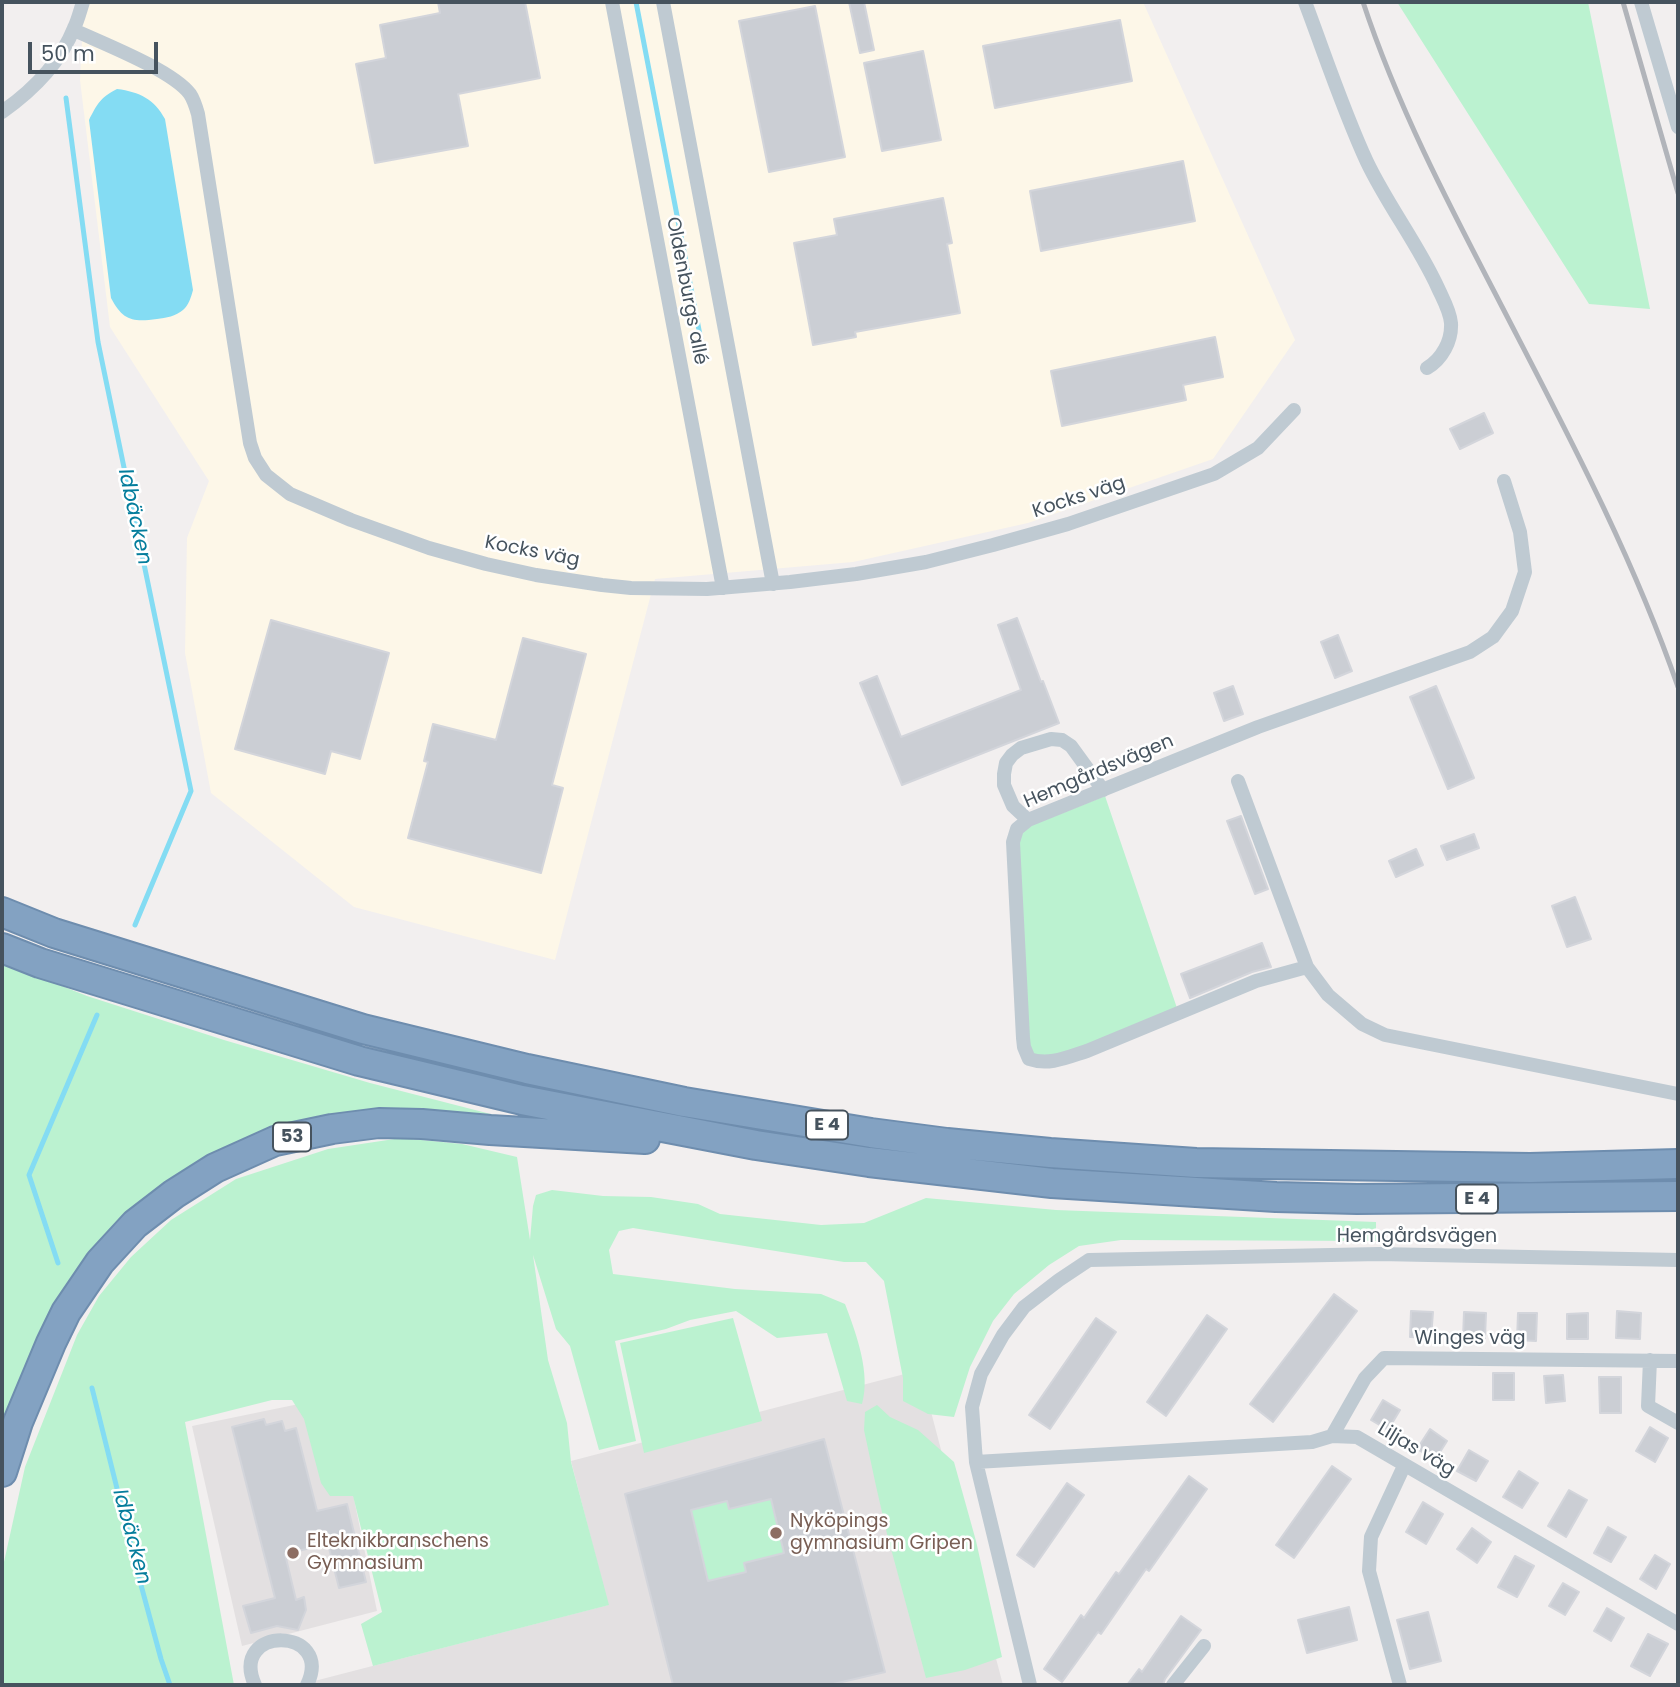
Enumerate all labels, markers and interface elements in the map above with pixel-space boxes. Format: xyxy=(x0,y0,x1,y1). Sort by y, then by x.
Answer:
scale bar xyxy=(32,28,161,72)
text: 50 m xyxy=(41,39,95,68)
street label: Oldenburgs allé xyxy=(660,215,712,367)
water label: Idbäcken xyxy=(112,467,156,567)
street label: Kocks väg xyxy=(1030,472,1128,524)
street label: Kocks väg xyxy=(483,532,581,572)
street label: Hemgårdsvägen xyxy=(1021,730,1177,814)
road number: E 4 xyxy=(806,1110,848,1140)
road number: 53 xyxy=(273,1122,311,1152)
road number: E 4 xyxy=(1456,1184,1498,1214)
street label: Hemgårdsvägen xyxy=(1337,1226,1497,1248)
street label: Winges väg xyxy=(1414,1328,1526,1350)
street label: Liljas väg xyxy=(1373,1418,1459,1482)
water label: Idbäcken xyxy=(106,1487,156,1587)
place label: Nyköpings gymnasium Gripen xyxy=(790,1511,973,1555)
marker: Nyköpings gymnasium Gripen xyxy=(768,1525,784,1541)
place label: Elteknikbranschens Gymnasium xyxy=(307,1531,489,1575)
marker: Elteknikbranschens Gymnasium xyxy=(285,1545,301,1561)

